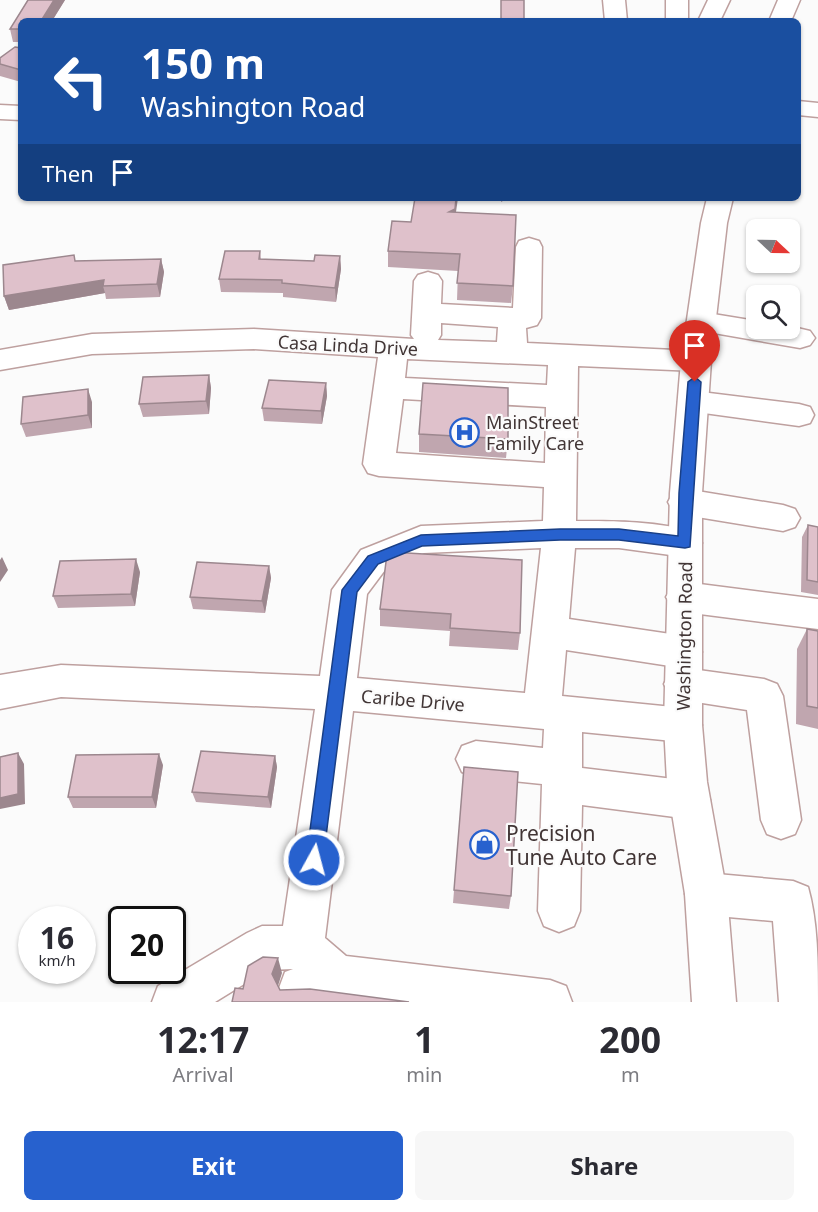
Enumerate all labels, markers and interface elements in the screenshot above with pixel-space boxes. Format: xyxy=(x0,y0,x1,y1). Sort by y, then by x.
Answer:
text: 150 m xyxy=(141,34,265,91)
icon: left xyxy=(42,42,120,120)
text: Washington Road xyxy=(141,88,365,125)
icon: arrive xyxy=(106,156,139,189)
text: Then xyxy=(42,158,94,188)
north arrow xyxy=(746,219,800,273)
map controls xyxy=(746,219,800,339)
button: search xyxy=(746,285,800,339)
pin xyxy=(669,320,720,382)
street label: Casa Linda Drive xyxy=(277,329,419,361)
icon: arrive xyxy=(678,329,711,362)
place label: MainStreet Family Care xyxy=(486,410,584,455)
hospital icon: MainStreet Family Care xyxy=(449,416,481,448)
street label: Washington Road xyxy=(671,561,697,711)
street label: Caribe Drive xyxy=(360,684,466,716)
place label: Precision Tune Auto Care xyxy=(506,819,657,871)
position arrow xyxy=(282,828,346,892)
shop icon: Precision Tune Auto Care xyxy=(469,829,501,861)
speed limit sign: 20 xyxy=(108,906,186,984)
text: 16 xyxy=(40,917,74,958)
text: km/h xyxy=(39,950,75,970)
text: 12:17 xyxy=(157,1015,249,1064)
text: 1 xyxy=(414,1015,435,1064)
text: 200 xyxy=(599,1015,661,1064)
text: Arrival xyxy=(173,1061,234,1088)
text: min xyxy=(406,1061,442,1088)
text: m xyxy=(621,1061,640,1088)
button: Exit xyxy=(24,1131,403,1200)
button: Share xyxy=(415,1131,794,1200)

